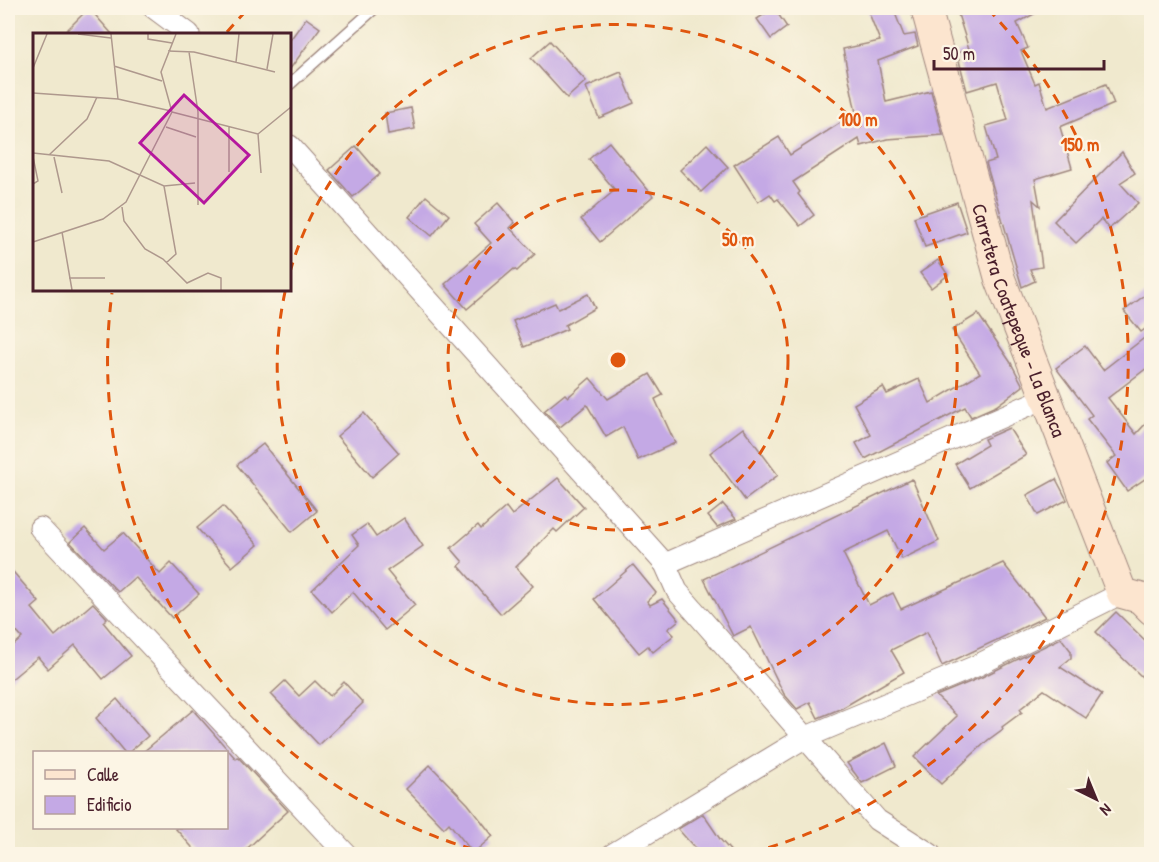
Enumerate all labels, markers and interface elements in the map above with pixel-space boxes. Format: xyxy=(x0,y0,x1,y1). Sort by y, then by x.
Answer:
inset map xyxy=(33,33,291,291)
scale bar xyxy=(934,33,1104,71)
text: 50 m xyxy=(943,41,975,66)
text: 100 m xyxy=(838,107,878,132)
text: 150 m xyxy=(1061,132,1099,157)
street label: Carretera Coatepeque - La Blanca xyxy=(966,200,1073,441)
text: 50 m xyxy=(722,227,754,252)
centre of rings xyxy=(608,350,628,370)
legend xyxy=(33,751,228,829)
text: Calle xyxy=(87,762,119,787)
north arrow xyxy=(1066,769,1126,829)
text: Edificio xyxy=(87,792,131,817)
text: N xyxy=(1095,799,1117,821)

